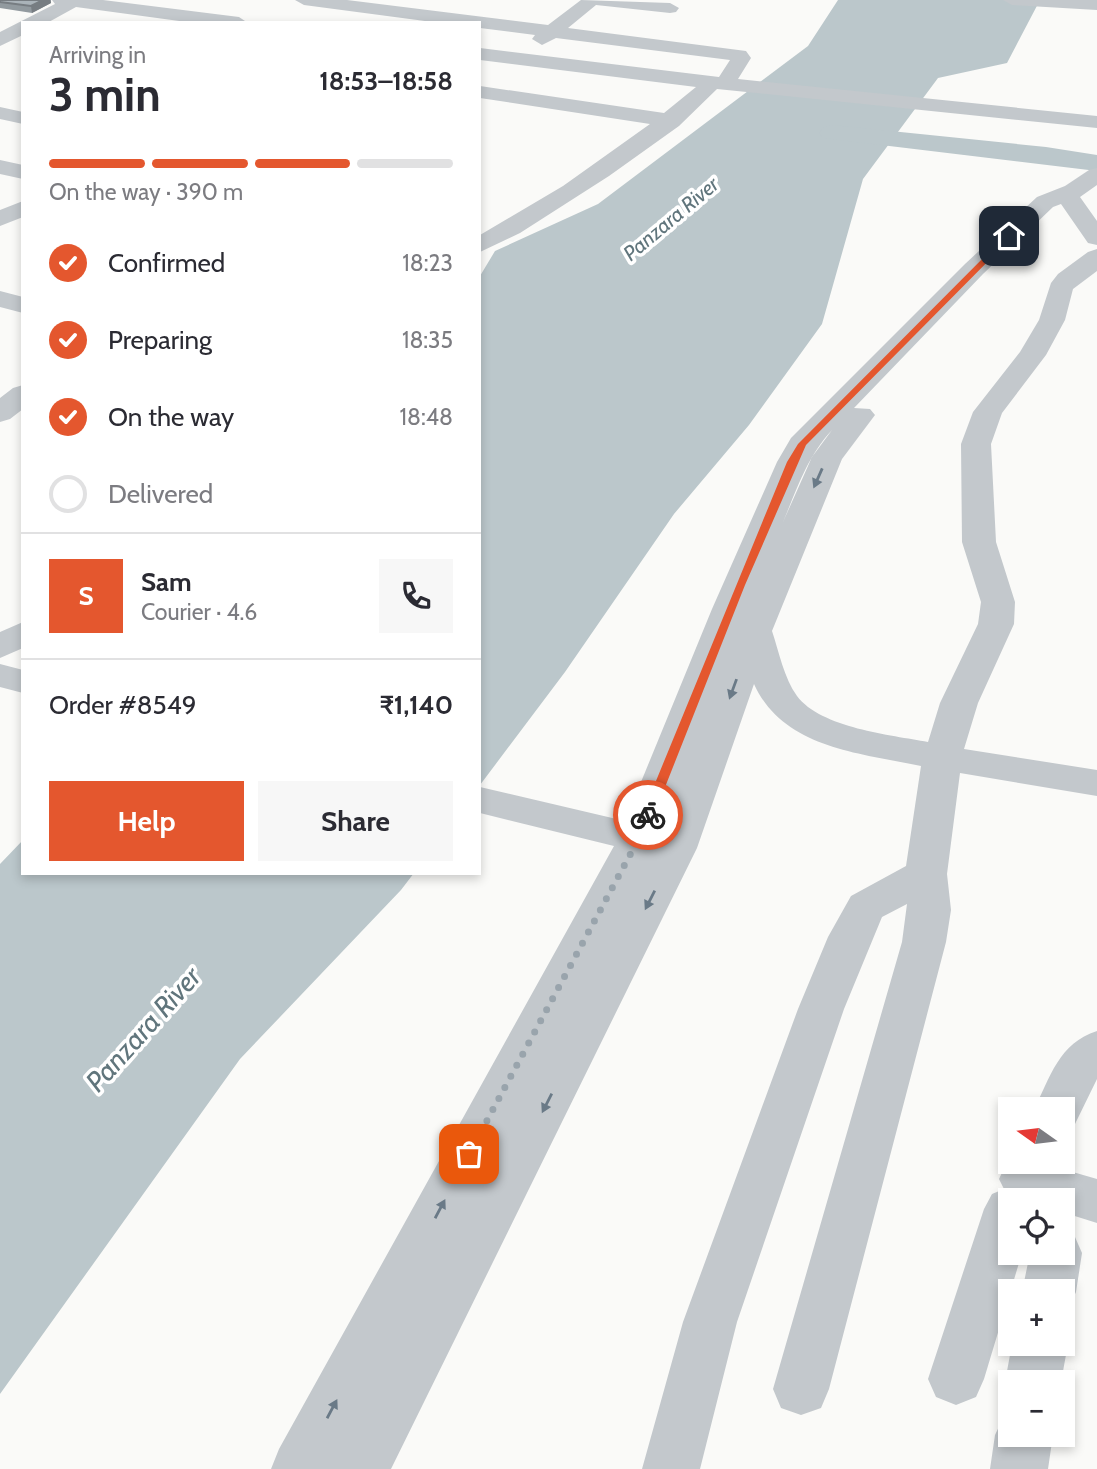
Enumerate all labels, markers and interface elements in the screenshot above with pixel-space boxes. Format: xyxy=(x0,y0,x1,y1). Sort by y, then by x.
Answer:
text: Arriving in xyxy=(49,41,146,69)
text: 18:53–18:58 xyxy=(319,65,453,97)
text: 3 min xyxy=(49,67,161,123)
water label: Panzara River xyxy=(618,170,725,266)
text: On the way · 390 m xyxy=(49,178,243,206)
pin xyxy=(979,206,1039,266)
icon: home xyxy=(990,217,1028,255)
icon: check xyxy=(49,244,87,282)
text: Confirmed xyxy=(108,247,225,279)
text: 18:23 xyxy=(402,249,453,277)
icon: check xyxy=(49,321,87,359)
text: Preparing xyxy=(108,324,212,356)
text: 18:35 xyxy=(402,326,453,354)
icon: check xyxy=(49,398,87,436)
text: On the way xyxy=(108,401,234,433)
text: 18:48 xyxy=(400,403,453,431)
one-way arrow xyxy=(812,468,824,488)
text: Delivered xyxy=(108,478,213,510)
button: phone xyxy=(379,559,453,633)
text: Sam xyxy=(141,566,192,598)
text: S xyxy=(78,580,94,612)
text: Courier · 4.6 xyxy=(141,598,257,626)
one-way arrow xyxy=(727,679,738,700)
text: Order #8549 xyxy=(49,689,196,721)
text: ₹1,140 xyxy=(380,689,453,721)
courier xyxy=(613,780,683,850)
button: Help xyxy=(49,781,244,861)
button: Share xyxy=(258,781,453,861)
icon: bike xyxy=(629,796,667,834)
one-way arrow xyxy=(644,890,655,910)
water label: Panzara River xyxy=(78,959,209,1098)
one-way arrow xyxy=(541,1093,552,1113)
north arrow xyxy=(998,1097,1074,1174)
map controls xyxy=(998,1097,1075,1447)
pin xyxy=(439,1124,499,1184)
icon: bag xyxy=(450,1135,488,1173)
button: locate xyxy=(998,1188,1075,1265)
one-way arrow xyxy=(434,1199,446,1218)
button: + xyxy=(998,1279,1075,1356)
button: − xyxy=(998,1370,1075,1447)
one-way arrow xyxy=(327,1399,338,1419)

